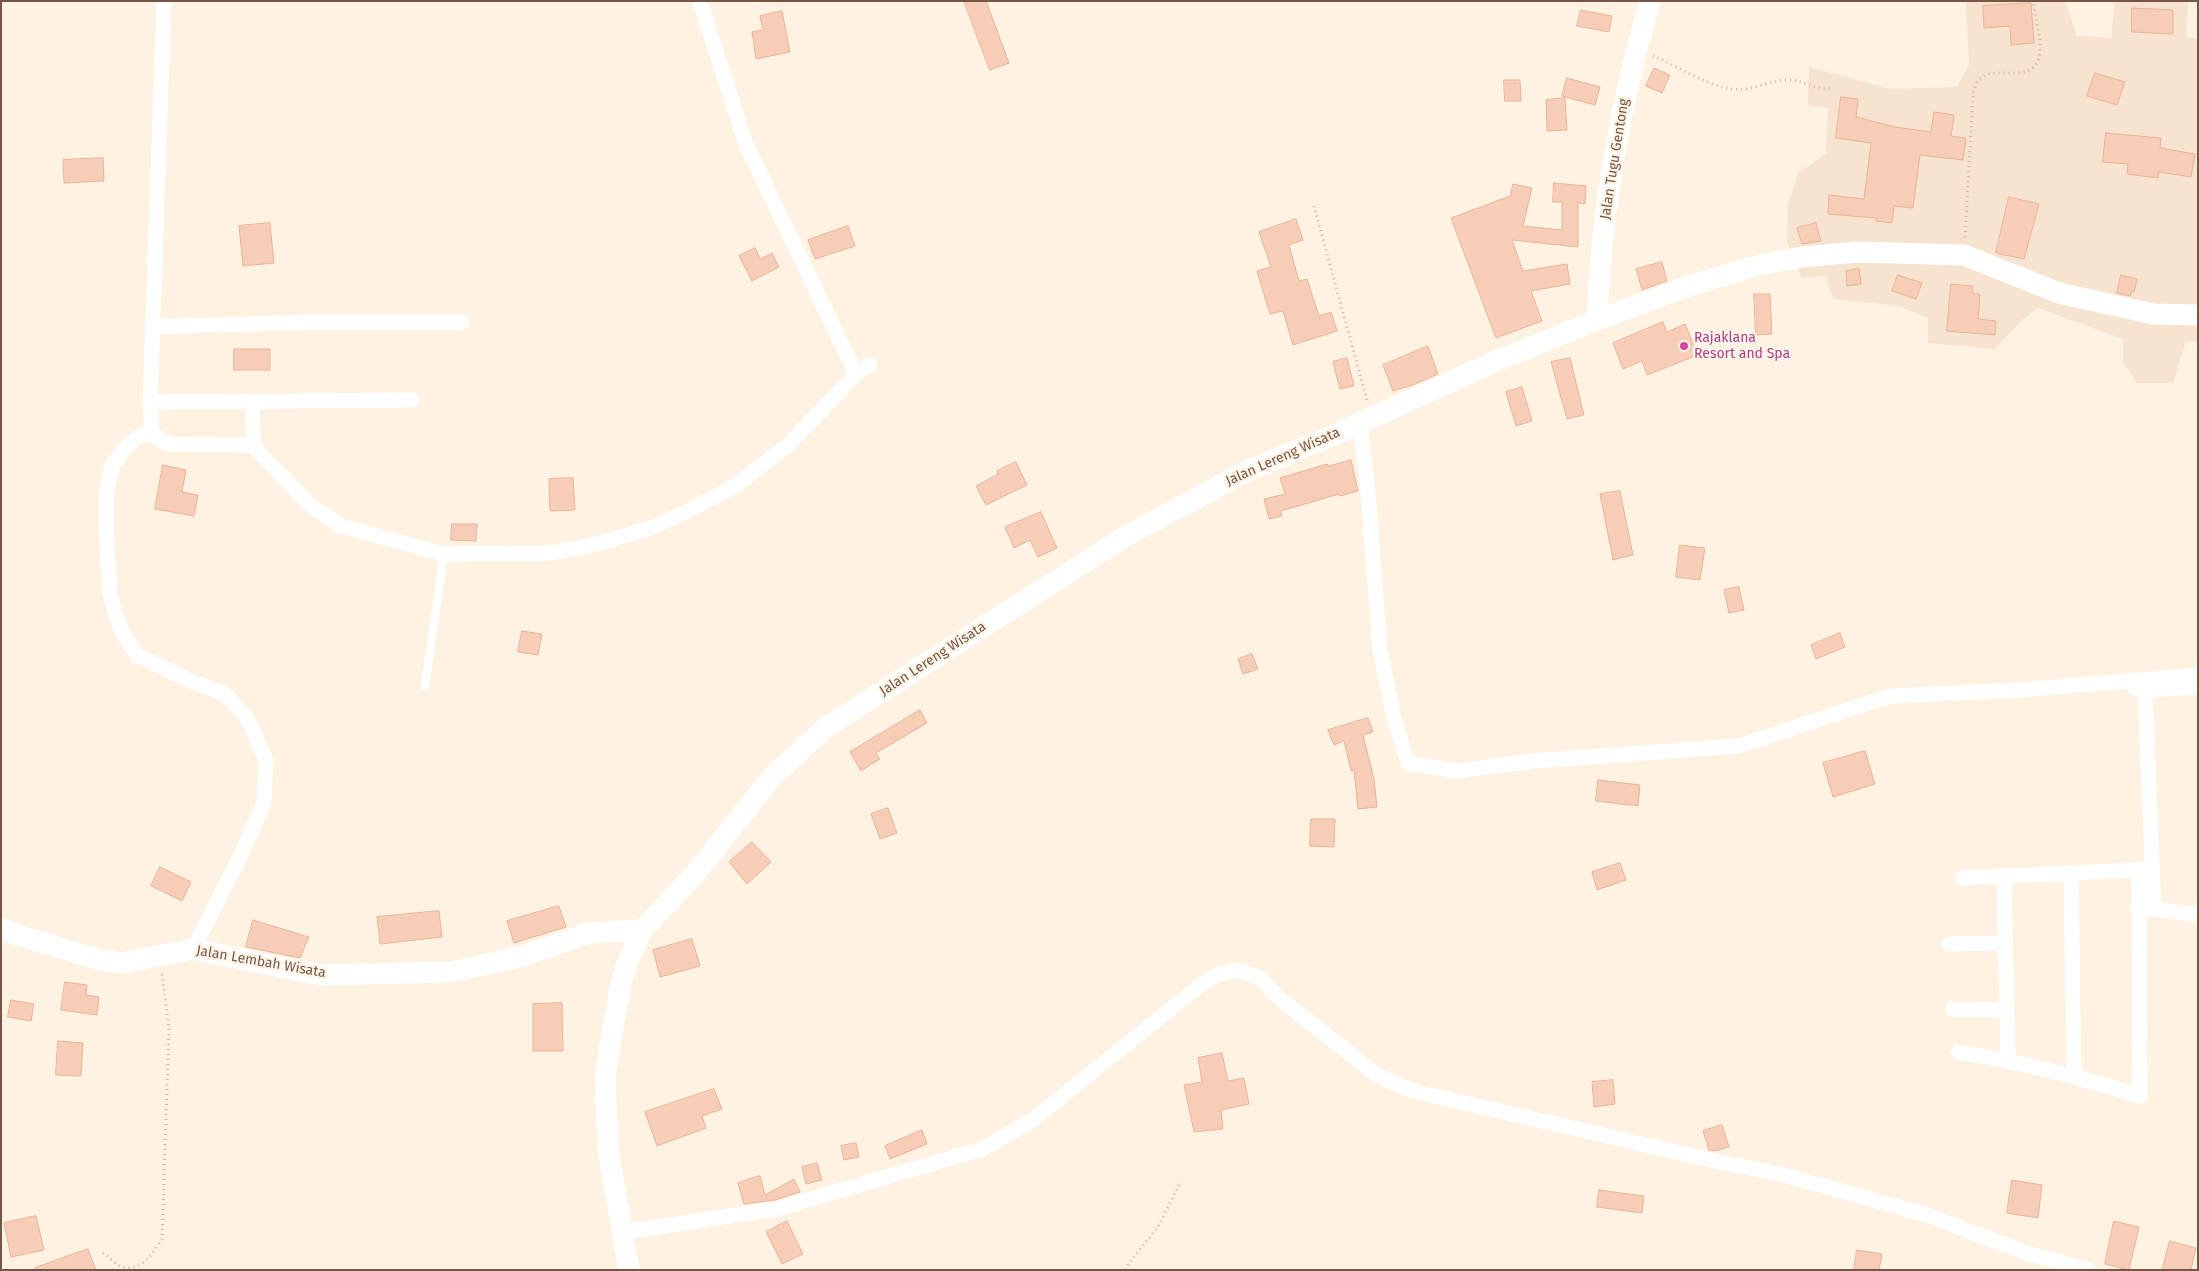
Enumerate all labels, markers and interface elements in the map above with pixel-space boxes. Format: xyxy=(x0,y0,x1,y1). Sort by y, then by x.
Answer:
street label: Jalan Tugu Gentong xyxy=(1597,97,1633,221)
place label: Rajaklana Resort and Spa xyxy=(1694,330,1790,362)
marker: Rajaklana Resort and Spa xyxy=(1678,340,1690,352)
street label: Jalan Lereng Wisata xyxy=(1223,424,1343,490)
street label: Jalan Lereng Wisata xyxy=(877,618,989,700)
street label: Jalan Lembah Wisata xyxy=(195,942,327,982)

